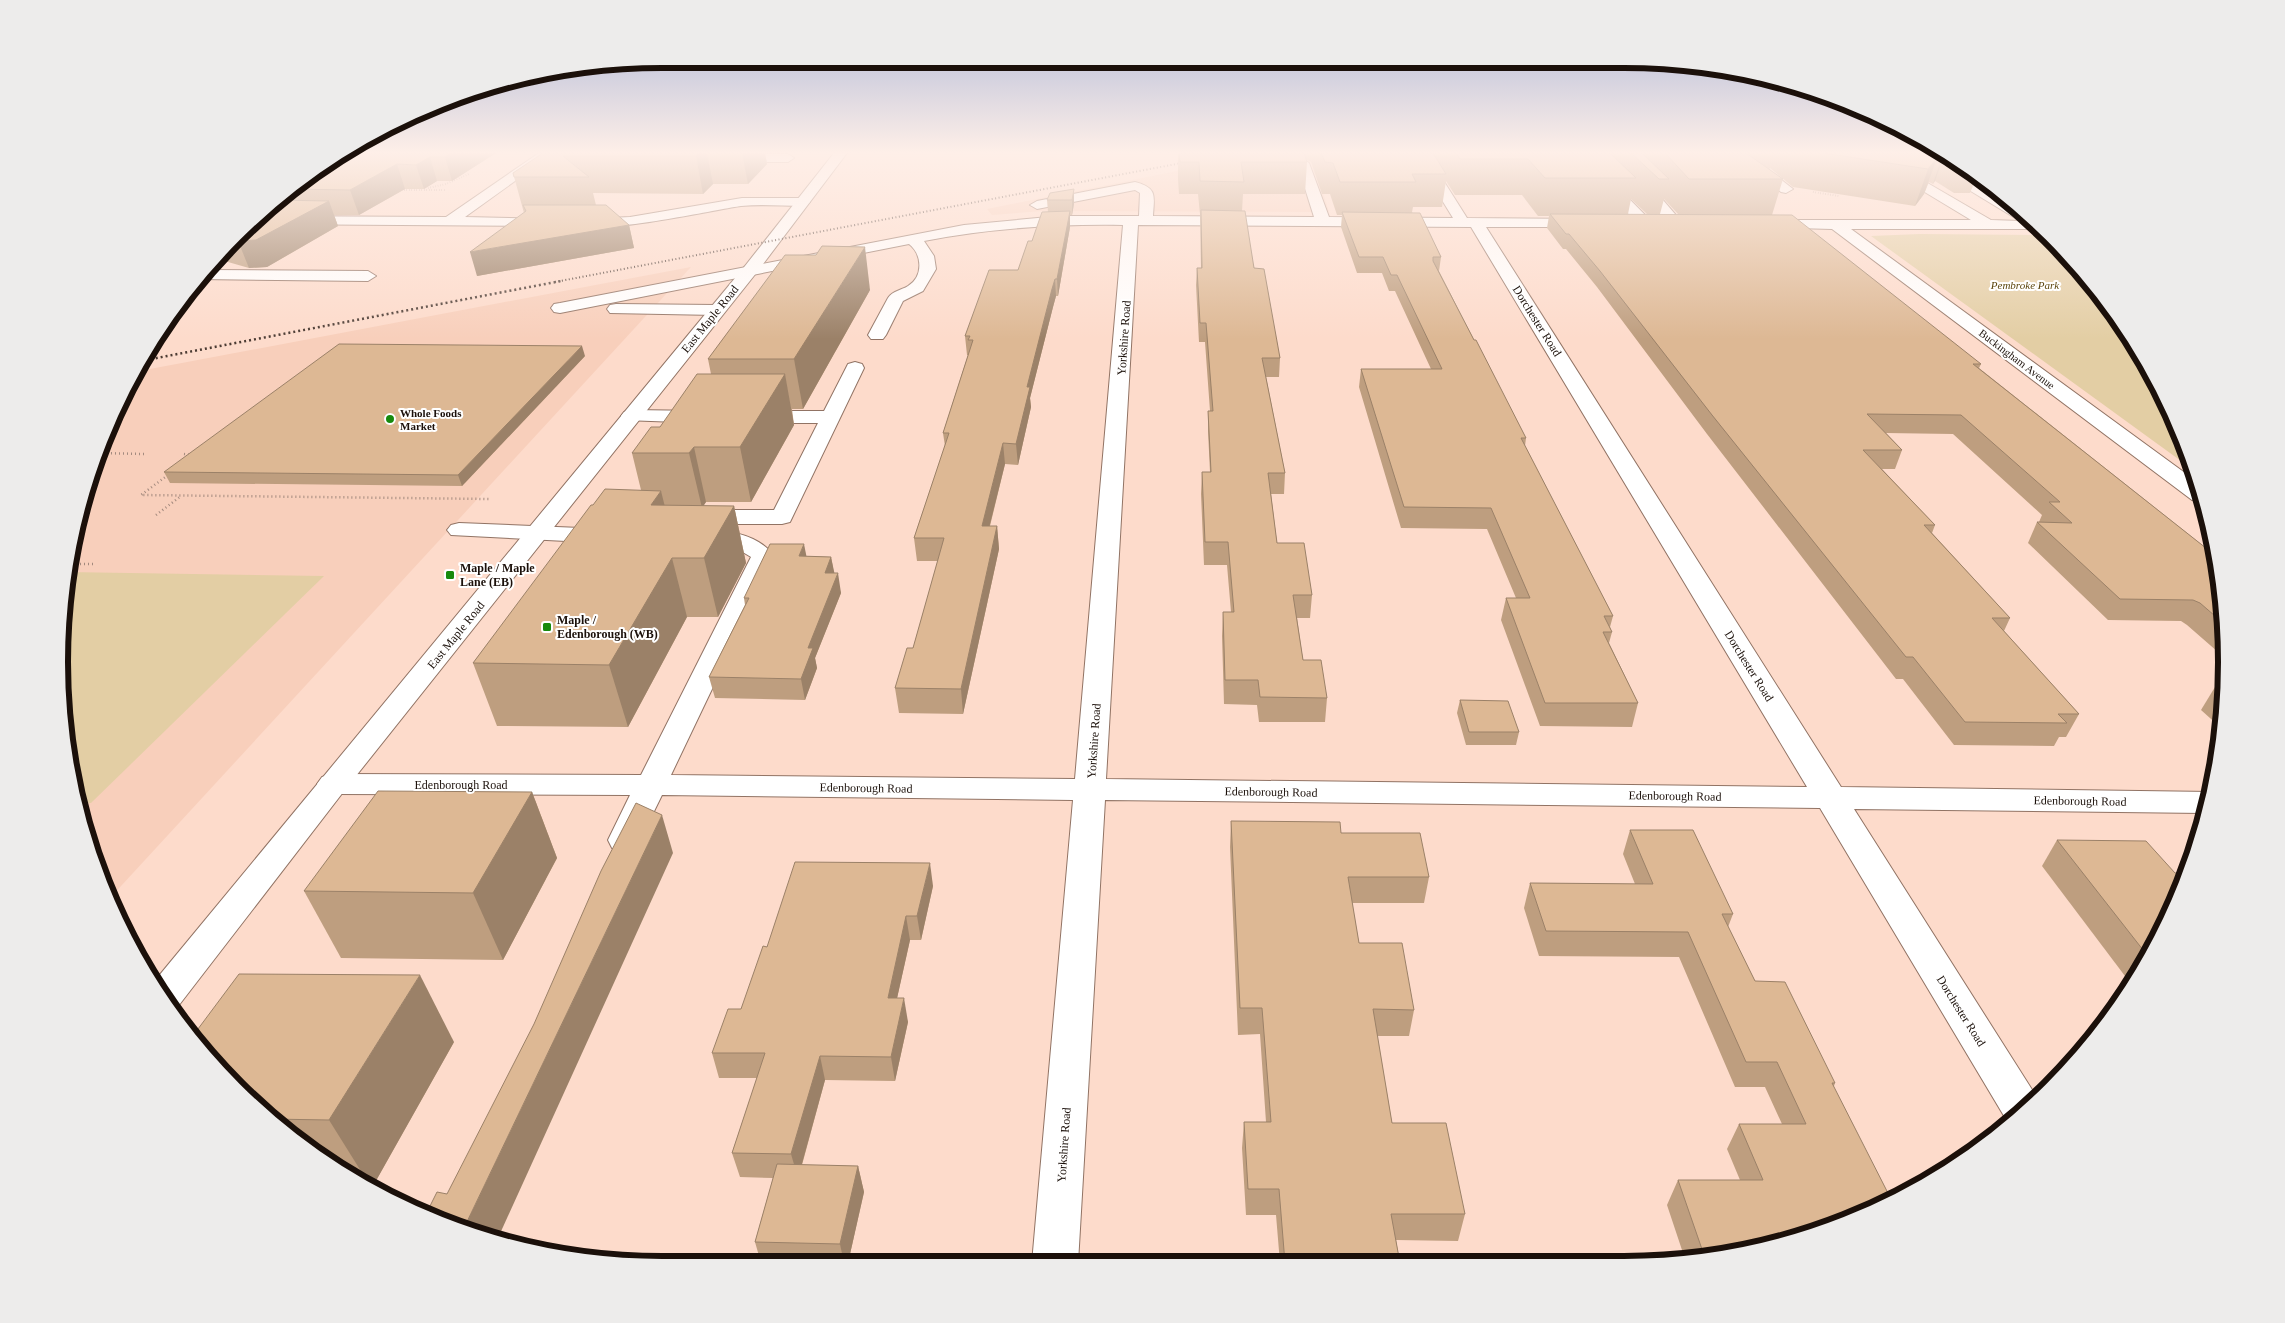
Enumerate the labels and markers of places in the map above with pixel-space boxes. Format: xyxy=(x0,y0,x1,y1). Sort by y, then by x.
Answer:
place label: Whole Foods Market xyxy=(400,407,462,432)
marker: Whole Foods Market xyxy=(384,413,396,425)
place label: Maple / Maple Lane (EB) xyxy=(460,561,535,589)
marker: Maple / Maple Lane (EB) xyxy=(444,569,456,581)
place label: Maple / Edenborough (WB) xyxy=(557,613,658,641)
marker: Maple / Edenborough (WB) xyxy=(541,621,553,633)

